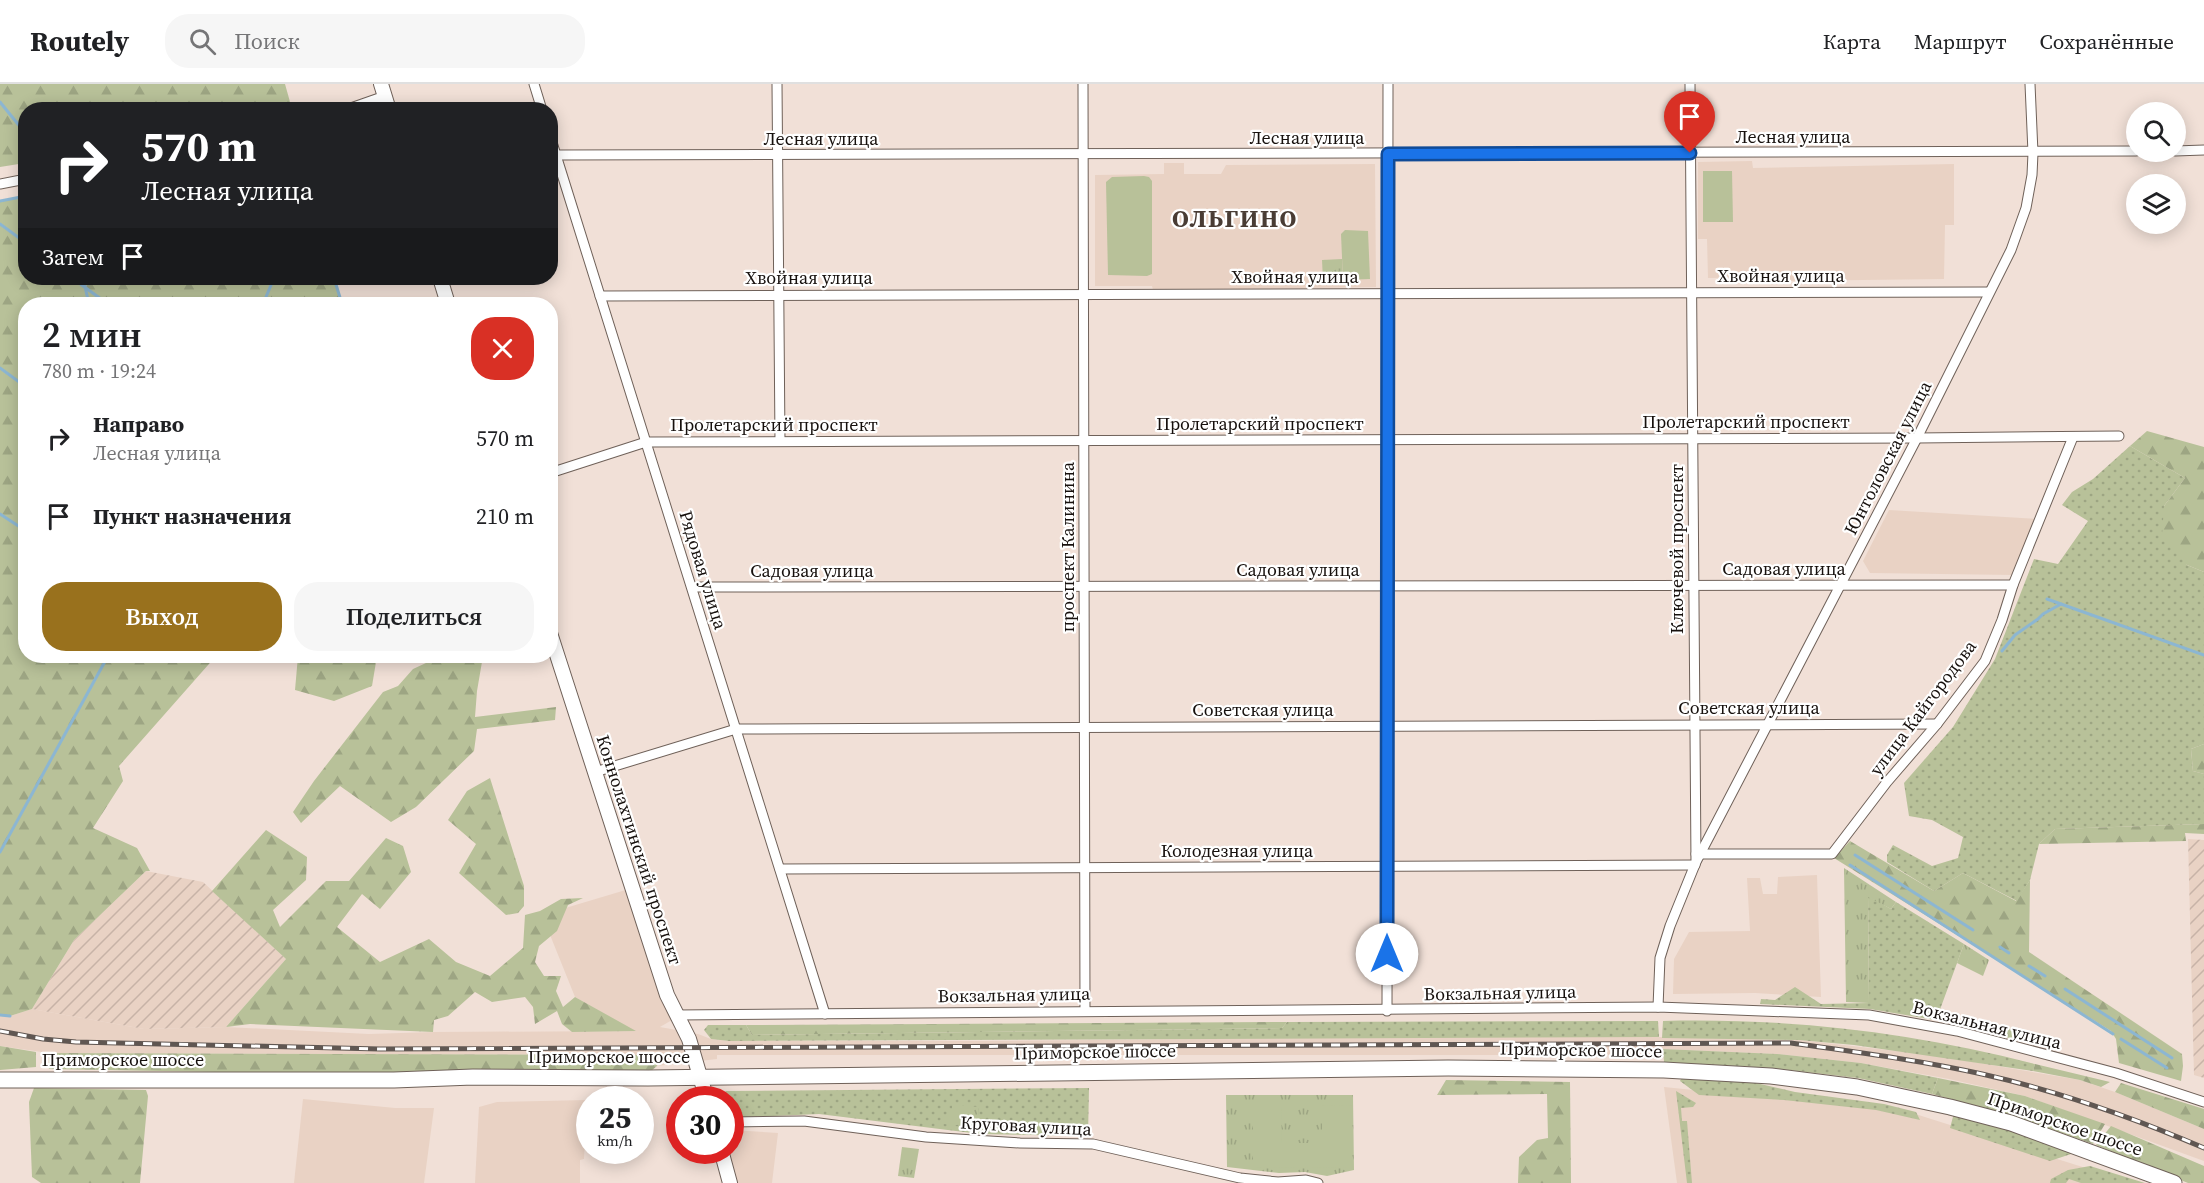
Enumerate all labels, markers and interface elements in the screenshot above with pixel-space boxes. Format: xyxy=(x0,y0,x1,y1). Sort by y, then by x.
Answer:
search box xyxy=(165,14,585,68)
text: Routely xyxy=(30,22,129,60)
icon: search xyxy=(186,25,219,58)
text: Поиск xyxy=(234,26,300,56)
text: Карта xyxy=(1823,27,1881,56)
text: Маршрут xyxy=(1914,27,2007,56)
text: Сохранённые xyxy=(2040,27,2174,56)
pin xyxy=(1664,91,1715,153)
icon: arrive xyxy=(1673,100,1706,133)
map controls xyxy=(2126,102,2186,234)
button: search xyxy=(2126,102,2186,162)
text: 570 m xyxy=(141,117,256,175)
street label: Лесная улица xyxy=(1735,124,1851,149)
street label: Лесная улица xyxy=(1249,125,1365,150)
icon: right xyxy=(42,126,120,204)
street label: Лесная улица xyxy=(763,126,879,151)
text: Лесная улица xyxy=(141,172,314,209)
button: layers xyxy=(2126,174,2186,234)
district label: ОЛЬГИНО xyxy=(1172,202,1298,235)
icon: arrive xyxy=(116,240,149,273)
text: Затем xyxy=(42,242,104,272)
street label: Хвойная улица xyxy=(1717,263,1846,288)
street label: Хвойная улица xyxy=(1231,264,1360,289)
street label: Хвойная улица xyxy=(745,265,874,290)
text: 2 мин xyxy=(42,310,142,359)
button: close xyxy=(471,317,534,380)
text: 780 m · 19:24 xyxy=(42,357,156,385)
street label: Юнтоловская улица xyxy=(1838,376,1938,539)
text: Направо xyxy=(93,409,184,439)
street label: Пролетарский проспект xyxy=(1642,409,1850,434)
street label: Пролетарский проспект xyxy=(1156,411,1364,436)
street label: Пролетарский проспект xyxy=(670,412,878,437)
icon: right xyxy=(42,422,75,455)
text: 570 m xyxy=(476,423,534,453)
text: Лесная улица xyxy=(93,439,221,467)
street label: проспект Калинина xyxy=(1055,461,1080,632)
street label: Ключевой проспект xyxy=(1664,463,1689,634)
icon: arrive xyxy=(42,500,75,533)
text: Пункт назначения xyxy=(93,501,291,531)
text: 210 m xyxy=(476,501,534,531)
street label: Рядовая улица xyxy=(674,507,734,633)
street label: Садовая улица xyxy=(1722,556,1847,581)
street label: Садовая улица xyxy=(1236,557,1361,582)
street label: Садовая улица xyxy=(750,558,875,583)
button: Выход xyxy=(42,582,282,651)
button: Поделиться xyxy=(294,582,534,651)
street label: улица Кайгородова xyxy=(1863,634,1982,781)
street label: Советская улица xyxy=(1678,695,1820,720)
street label: Советская улица xyxy=(1192,697,1334,722)
street label: Коннолахтинский проспект xyxy=(590,732,689,968)
street label: Колодезная улица xyxy=(1161,838,1314,863)
position arrow xyxy=(1355,922,1419,986)
street label: Вокзальная улица xyxy=(1424,979,1577,1006)
street label: Вокзальная улица xyxy=(938,981,1091,1008)
street label: Вокзальная улица xyxy=(1910,994,2065,1055)
street label: Приморское шоссе xyxy=(1500,1036,1662,1063)
street label: Приморское шоссе xyxy=(1014,1038,1176,1065)
street label: Приморское шоссе xyxy=(528,1044,690,1069)
street label: Приморское шоссе xyxy=(42,1047,204,1072)
street label: Приморское шоссе xyxy=(1984,1085,2146,1162)
speed limit sign: 30 xyxy=(666,1086,744,1164)
text: 25 xyxy=(599,1097,631,1138)
street label: Круговая улица xyxy=(960,1110,1093,1141)
text: km/h xyxy=(597,1130,633,1151)

